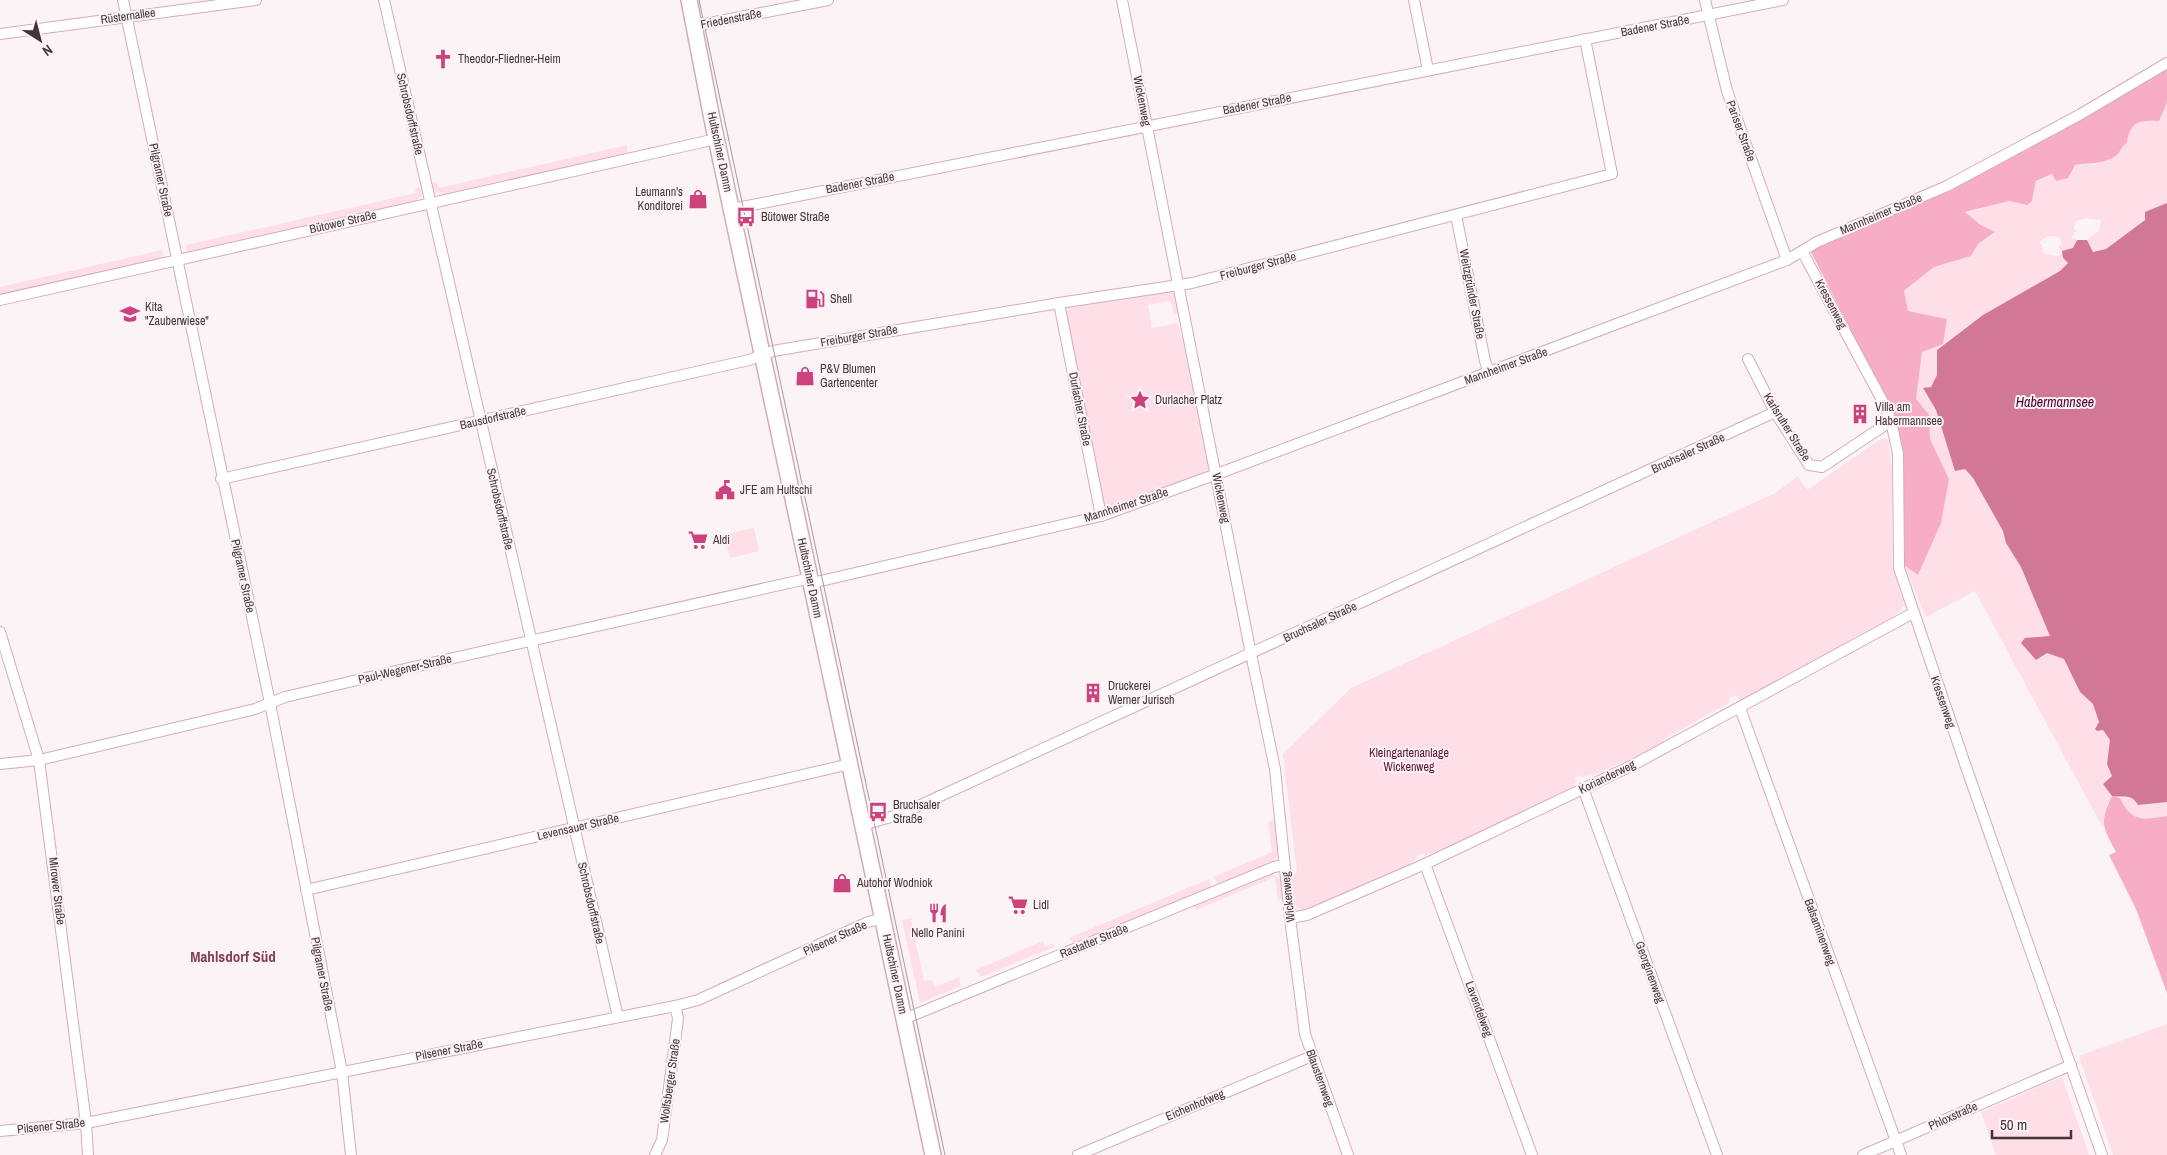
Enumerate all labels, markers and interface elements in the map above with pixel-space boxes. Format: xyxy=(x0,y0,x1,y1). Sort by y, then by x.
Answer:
street label: Rüsternallee xyxy=(100,4,156,28)
street label: Friedenstraße xyxy=(699,5,763,33)
street label: Badener Straße xyxy=(1619,12,1691,40)
north arrow xyxy=(15,15,65,65)
text: N xyxy=(39,41,56,60)
church icon: Theodor-Fliedner-Heim xyxy=(432,48,454,70)
place label: Theodor-Fliedner-Heim xyxy=(458,51,561,67)
street label: Schrobsdorffstraße xyxy=(393,72,427,156)
street label: Wickenweg xyxy=(1129,75,1155,128)
street label: Badener Straße xyxy=(1221,90,1293,118)
street label: Pariser Straße xyxy=(1723,98,1759,164)
street label: Hultschiner Damm xyxy=(704,110,736,194)
street label: Pilgramer Straße xyxy=(145,142,177,218)
street label: Badener Straße xyxy=(824,169,896,197)
place label: Leumann's Konditorei xyxy=(635,184,683,214)
shop icon: Leumann's Konditorei xyxy=(687,188,709,210)
street label: Mannheimer Straße xyxy=(1838,190,1924,238)
bus stop icon: Bütower Straße xyxy=(735,206,757,228)
street label: Bütower Straße xyxy=(308,207,378,237)
place label: Bütower Straße xyxy=(761,209,829,225)
street label: Freiburger Straße xyxy=(1218,248,1298,284)
street label: Weitzgründer Straße xyxy=(1455,248,1489,340)
street label: Kressenweg xyxy=(1811,276,1851,332)
fuel station icon: Shell xyxy=(804,288,826,310)
place label: Shell xyxy=(830,291,852,307)
place label: Kita "Zauberwiese" xyxy=(145,299,209,329)
school or university icon: Kita "Zauberwiese" xyxy=(119,303,141,325)
street label: Freiburger Straße xyxy=(819,321,899,351)
street label: Mannheimer Straße xyxy=(1462,344,1550,388)
place label: P&V Blumen Gartencenter xyxy=(820,361,878,391)
shop icon: P&V Blumen Gartencenter xyxy=(794,365,816,387)
street label: Durlacher Straße xyxy=(1065,371,1095,447)
place icon: Durlacher Platz xyxy=(1129,389,1151,411)
street label: Karlsruher Straße xyxy=(1760,390,1814,464)
place label: Durlacher Platz xyxy=(1155,392,1222,408)
water label: Habermannsee xyxy=(2016,393,2094,411)
place label: Villa am Habermannsee xyxy=(1875,399,1942,429)
street label: Bausdorfstraße xyxy=(458,403,528,433)
building icon: Villa am Habermannsee xyxy=(1849,403,1871,425)
street label: Bruchsaler Straße xyxy=(1649,429,1727,477)
street label: Schrobsdorffstraße xyxy=(483,467,517,551)
street label: Wickenweg xyxy=(1208,472,1234,525)
public building icon: JFE am Hultschi xyxy=(714,479,736,501)
place label: JFE am Hultschi xyxy=(740,482,812,498)
street label: Mannheimer Straße xyxy=(1082,484,1170,526)
supermarket icon: Aldi xyxy=(687,529,709,551)
place label: Aldi xyxy=(712,532,730,548)
street label: Hultschiner Damm xyxy=(794,536,826,620)
street label: Pilgramer Straße xyxy=(227,538,259,614)
street label: Bruchsaler Straße xyxy=(1281,598,1359,646)
street label: Paul-Wegener-Straße xyxy=(357,650,453,688)
street label: Kressenweg xyxy=(1927,674,1960,731)
place label: Druckerei Werner Jurisch xyxy=(1108,678,1175,708)
building icon: Druckerei Werner Jurisch xyxy=(1082,682,1104,704)
park label: Kleingartenanlage Wickenweg xyxy=(1369,745,1449,775)
street label: Korianderweg xyxy=(1576,756,1639,798)
place label: Bruchsaler Straße xyxy=(893,797,941,827)
bus stop icon: Bruchsaler Straße xyxy=(867,801,889,823)
street label: Levensauer Straße xyxy=(535,810,621,844)
street label: Mirower Straße xyxy=(45,856,69,926)
street label: Schrobsdorffstraße xyxy=(574,861,608,945)
street label: Wickenweg xyxy=(1277,870,1299,923)
shop icon: Autohof Wodniok xyxy=(831,872,853,894)
place label: Autohof Wodniok xyxy=(856,875,932,891)
supermarket icon: Lidl xyxy=(1007,894,1029,916)
street label: Balsaminenweg xyxy=(1801,896,1840,968)
place label: Lidl xyxy=(1033,897,1049,913)
restaurant icon: Nello Panini xyxy=(927,902,949,924)
street label: Pilsener Straße xyxy=(801,917,869,959)
street label: Rastatter Straße xyxy=(1058,920,1130,962)
place label: Nello Panini xyxy=(911,925,965,941)
street label: Hultschiner Damm xyxy=(879,932,911,1016)
street label: Pilgramer Straße xyxy=(307,936,337,1012)
street label: Georginenweg xyxy=(1631,939,1669,1006)
district label: Mahlsdorf Süd xyxy=(190,946,276,967)
street label: Lavendelweg xyxy=(1462,979,1497,1039)
street label: Pilsener Straße xyxy=(414,1036,484,1064)
street label: Wolfsberger Straße xyxy=(656,1038,684,1124)
street label: Blausternweg xyxy=(1302,1047,1338,1109)
street label: Eichenhofweg xyxy=(1163,1085,1227,1125)
street label: Phloxstraße xyxy=(1926,1098,1980,1134)
scale bar xyxy=(1992,1108,2071,1140)
street label: Pilsener Straße xyxy=(16,1114,86,1138)
text: 50 m xyxy=(2000,1114,2027,1135)

